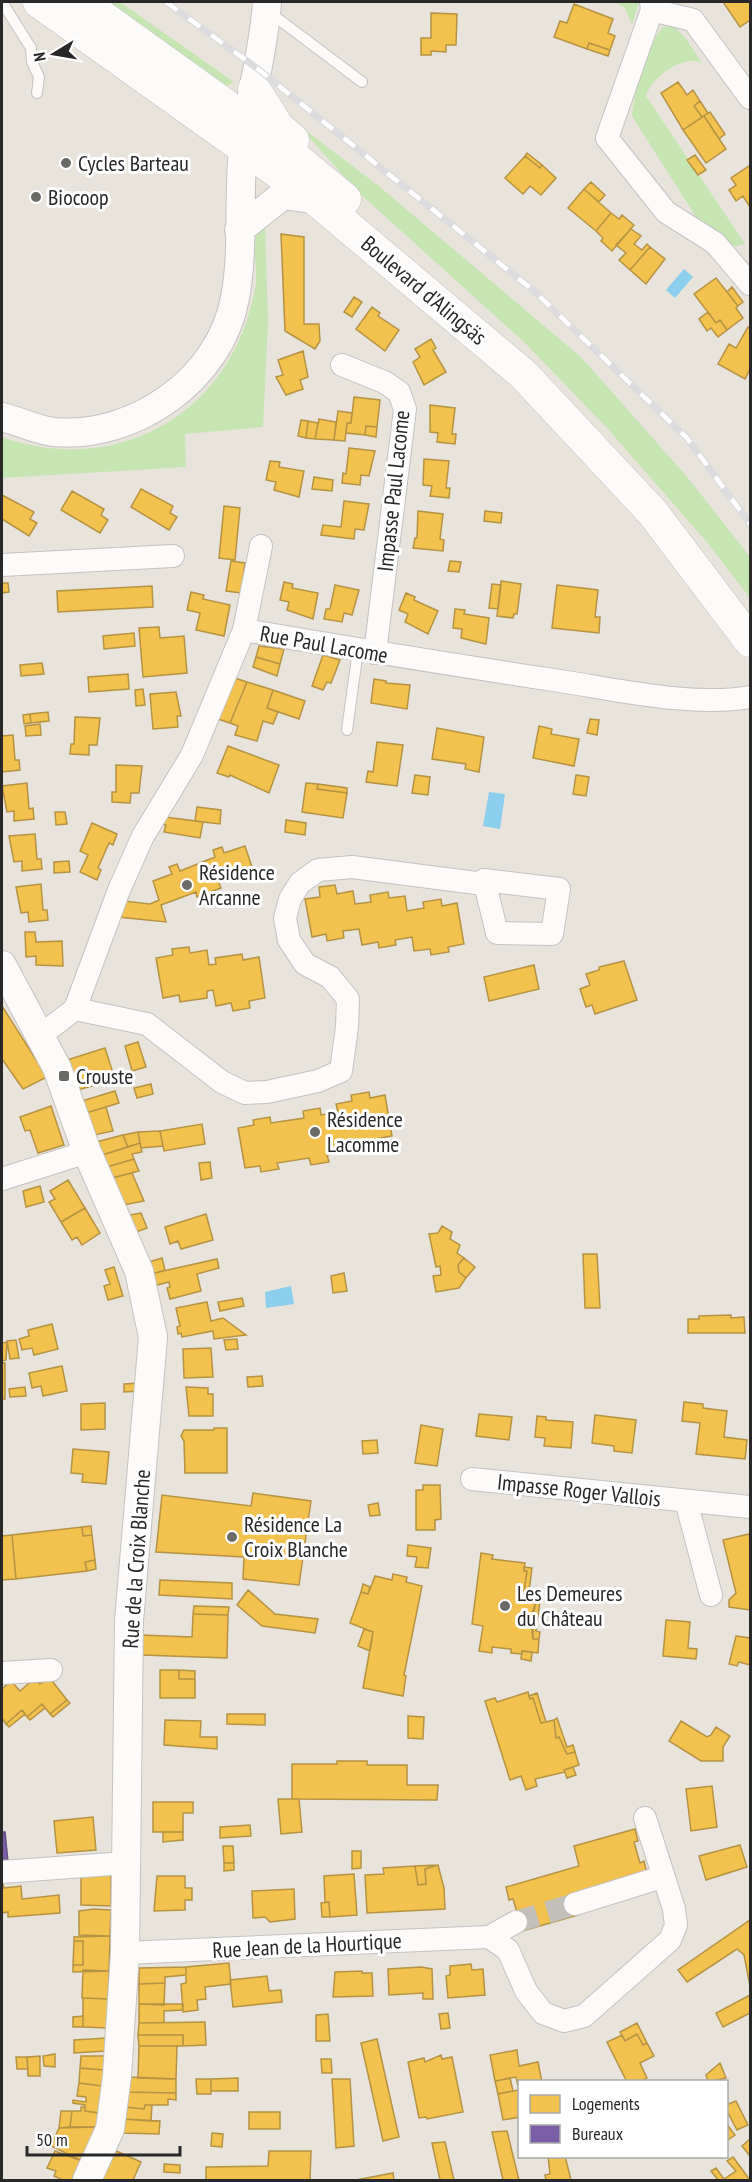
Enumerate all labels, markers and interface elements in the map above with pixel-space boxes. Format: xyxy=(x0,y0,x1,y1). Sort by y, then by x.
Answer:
north arrow xyxy=(24,24,84,84)
text: N xyxy=(29,51,50,63)
place label: Cycles Barteau xyxy=(78,149,189,177)
marker: Cycles Barteau xyxy=(59,156,73,170)
place label: Biocoop xyxy=(48,183,109,211)
marker: Biocoop xyxy=(29,190,43,204)
street label: Boulevard d'Alingsäs xyxy=(356,229,492,351)
street label: Impasse Paul Lacome xyxy=(371,409,415,573)
street label: Rue Paul Lacome xyxy=(258,619,390,669)
place label: Résidence Arcanne xyxy=(199,858,275,911)
marker: Résidence Arcanne xyxy=(180,878,194,892)
place label: Crouste xyxy=(76,1062,133,1090)
marker: Crouste xyxy=(57,1069,71,1083)
place label: Résidence Lacomme xyxy=(327,1105,403,1158)
marker: Résidence Lacomme xyxy=(308,1125,322,1139)
street label: Impasse Roger Vallois xyxy=(496,1467,662,1513)
street label: Rue de la Croix Blanche xyxy=(116,1468,156,1650)
place label: Résidence La Croix Blanche xyxy=(244,1510,348,1563)
marker: Résidence La Croix Blanche xyxy=(225,1530,239,1544)
place label: Les Demeures du Château xyxy=(517,1579,623,1632)
marker: Les Demeures du Château xyxy=(498,1599,512,1613)
street label: Rue Jean de la Hourtique xyxy=(212,1926,402,1964)
legend xyxy=(518,2080,728,2158)
text: Logements xyxy=(572,2092,640,2115)
scale bar xyxy=(27,2119,180,2157)
text: Bureaux xyxy=(572,2122,624,2145)
text: 50 m xyxy=(36,2128,68,2151)

